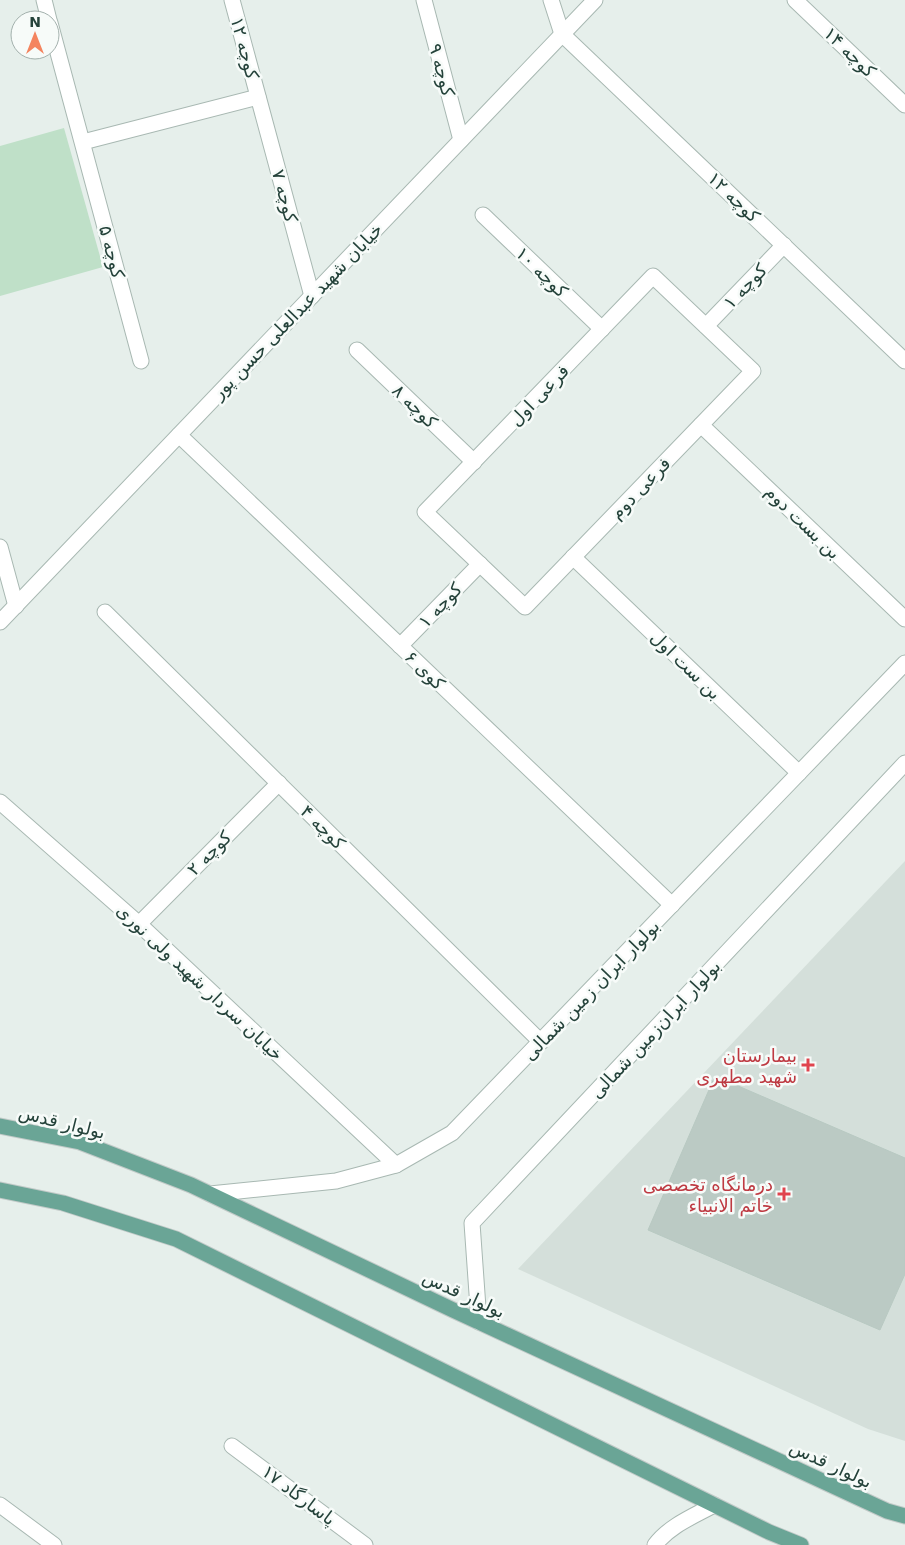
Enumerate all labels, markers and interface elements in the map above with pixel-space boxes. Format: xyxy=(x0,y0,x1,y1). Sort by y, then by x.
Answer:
north arrow xyxy=(10,10,60,60)
text: N xyxy=(29,14,41,30)
street label: کوچه ۱۲ xyxy=(226,15,263,82)
street label: کوچه ۱۴ xyxy=(819,22,881,83)
street label: کوچه ۹ xyxy=(424,41,459,99)
street label: کوچه ۷ xyxy=(267,167,302,225)
street label: کوچه ۱۲ xyxy=(703,167,765,228)
street label: خیابان شهید عبدالعلی حسن پور xyxy=(207,219,387,405)
street label: کوچه ۵ xyxy=(94,223,129,281)
street label: کوچه ۱۰ xyxy=(511,242,573,303)
street label: کوچه ۱ xyxy=(719,259,772,313)
street label: فرعی اول xyxy=(505,360,574,431)
street label: کوچه ۸ xyxy=(388,380,442,433)
street label: فرعی دوم xyxy=(605,453,675,524)
street label: بن بست دوم xyxy=(760,481,845,564)
street label: کوچه ۱ xyxy=(414,578,467,632)
street label: بن ست اول xyxy=(646,626,726,704)
street label: کوی ۶ xyxy=(400,646,450,695)
street label: کوچه ۴ xyxy=(296,800,350,855)
street label: کوچه ۲ xyxy=(182,826,237,880)
street label: خیابان سردار شهید ولی نوری xyxy=(112,899,288,1065)
street label: بولوار ایران زمین شمالی xyxy=(518,915,664,1065)
street label: بولوار ایران‌زمین شمالی xyxy=(585,956,725,1103)
place label: بیمارستان شهید مطهری xyxy=(696,1045,797,1088)
marker: بیمارستان شهید مطهری xyxy=(801,1058,815,1072)
street label: بولوار قدس xyxy=(16,1101,107,1144)
place label: درمانگاه تخصصی خاتم الانبیاء xyxy=(643,1174,773,1217)
marker: درمانگاه تخصصی خاتم الانبیاء xyxy=(777,1187,791,1201)
street label: بولوار قدس xyxy=(419,1266,509,1323)
street label: بولوار قدس xyxy=(786,1436,876,1493)
street label: پاسارگاد ۱۷ xyxy=(257,1460,340,1530)

